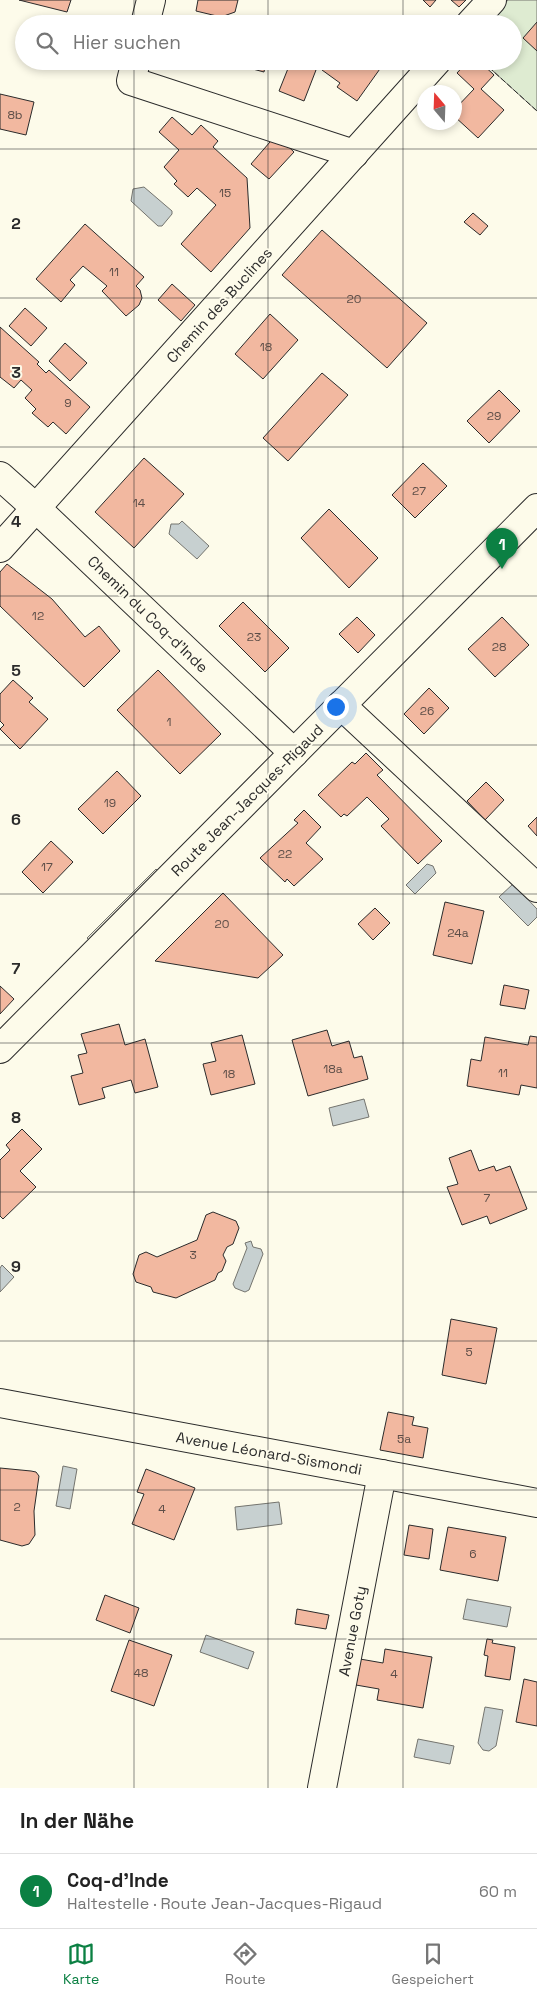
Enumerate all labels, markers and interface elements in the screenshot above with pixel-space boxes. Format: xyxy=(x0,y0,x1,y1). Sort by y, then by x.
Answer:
search box xyxy=(15,15,522,70)
icon: search xyxy=(33,29,61,57)
text: Hier suchen xyxy=(73,30,181,55)
north arrow xyxy=(417,85,462,130)
house number: 8b xyxy=(7,107,23,123)
house number: 15 xyxy=(219,185,231,201)
text: 2 xyxy=(11,213,21,234)
street label: Chemin des Buclines xyxy=(162,243,276,367)
house number: 11 xyxy=(109,264,119,280)
house number: 20 xyxy=(347,291,361,307)
house number: 18 xyxy=(260,339,272,355)
text: 3 xyxy=(11,362,21,383)
house number: 9 xyxy=(64,395,72,411)
house number: 29 xyxy=(487,408,501,424)
house number: 27 xyxy=(412,483,426,499)
house number: 14 xyxy=(133,495,146,511)
text: 4 xyxy=(11,511,21,532)
pin: 1 xyxy=(486,528,518,569)
street label: Chemin du Coq-d'Inde xyxy=(84,552,212,677)
house number: 12 xyxy=(32,608,44,624)
house number: 23 xyxy=(247,629,261,645)
house number: 28 xyxy=(492,639,506,655)
text: 5 xyxy=(11,660,21,681)
your location xyxy=(323,694,349,720)
house number: 26 xyxy=(420,703,434,719)
house number: 1 xyxy=(166,714,172,730)
street label: Route Jean-Jacques-Rigaud xyxy=(167,720,327,880)
house number: 19 xyxy=(104,795,116,811)
text: 6 xyxy=(11,809,21,830)
house number: 22 xyxy=(278,846,292,862)
house number: 17 xyxy=(41,859,53,875)
house number: 20 xyxy=(215,916,229,932)
house number: 24a xyxy=(447,925,469,941)
text: 7 xyxy=(12,958,21,979)
house number: 18a xyxy=(323,1061,343,1077)
house number: 11 xyxy=(498,1065,508,1081)
house number: 18 xyxy=(223,1066,235,1082)
text: 8 xyxy=(11,1107,21,1128)
house number: 7 xyxy=(484,1190,491,1206)
house number: 3 xyxy=(189,1247,197,1263)
text: 9 xyxy=(11,1256,21,1277)
house number: 5 xyxy=(465,1344,473,1360)
street label: Avenue Léonard-Sismondi xyxy=(175,1427,363,1479)
house number: 5a xyxy=(397,1431,411,1447)
house number: 2 xyxy=(13,1499,21,1515)
house number: 4 xyxy=(158,1501,166,1517)
house number: 6 xyxy=(469,1546,477,1562)
street label: Avenue Goty xyxy=(334,1584,370,1678)
house number: 48 xyxy=(134,1665,148,1681)
house number: 4 xyxy=(390,1666,398,1682)
text: In der Nähe xyxy=(20,1807,134,1834)
text: Coq-d'Inde xyxy=(67,1868,169,1893)
text: 1 xyxy=(32,1881,40,1902)
text: 60 m xyxy=(479,1881,517,1902)
text: Haltestelle · Route Jean-Jacques-Rigaud xyxy=(67,1893,382,1914)
tab: Karte xyxy=(63,1940,99,1988)
tab: Route xyxy=(225,1940,266,1988)
tab: Gespeichert xyxy=(391,1940,474,1988)

